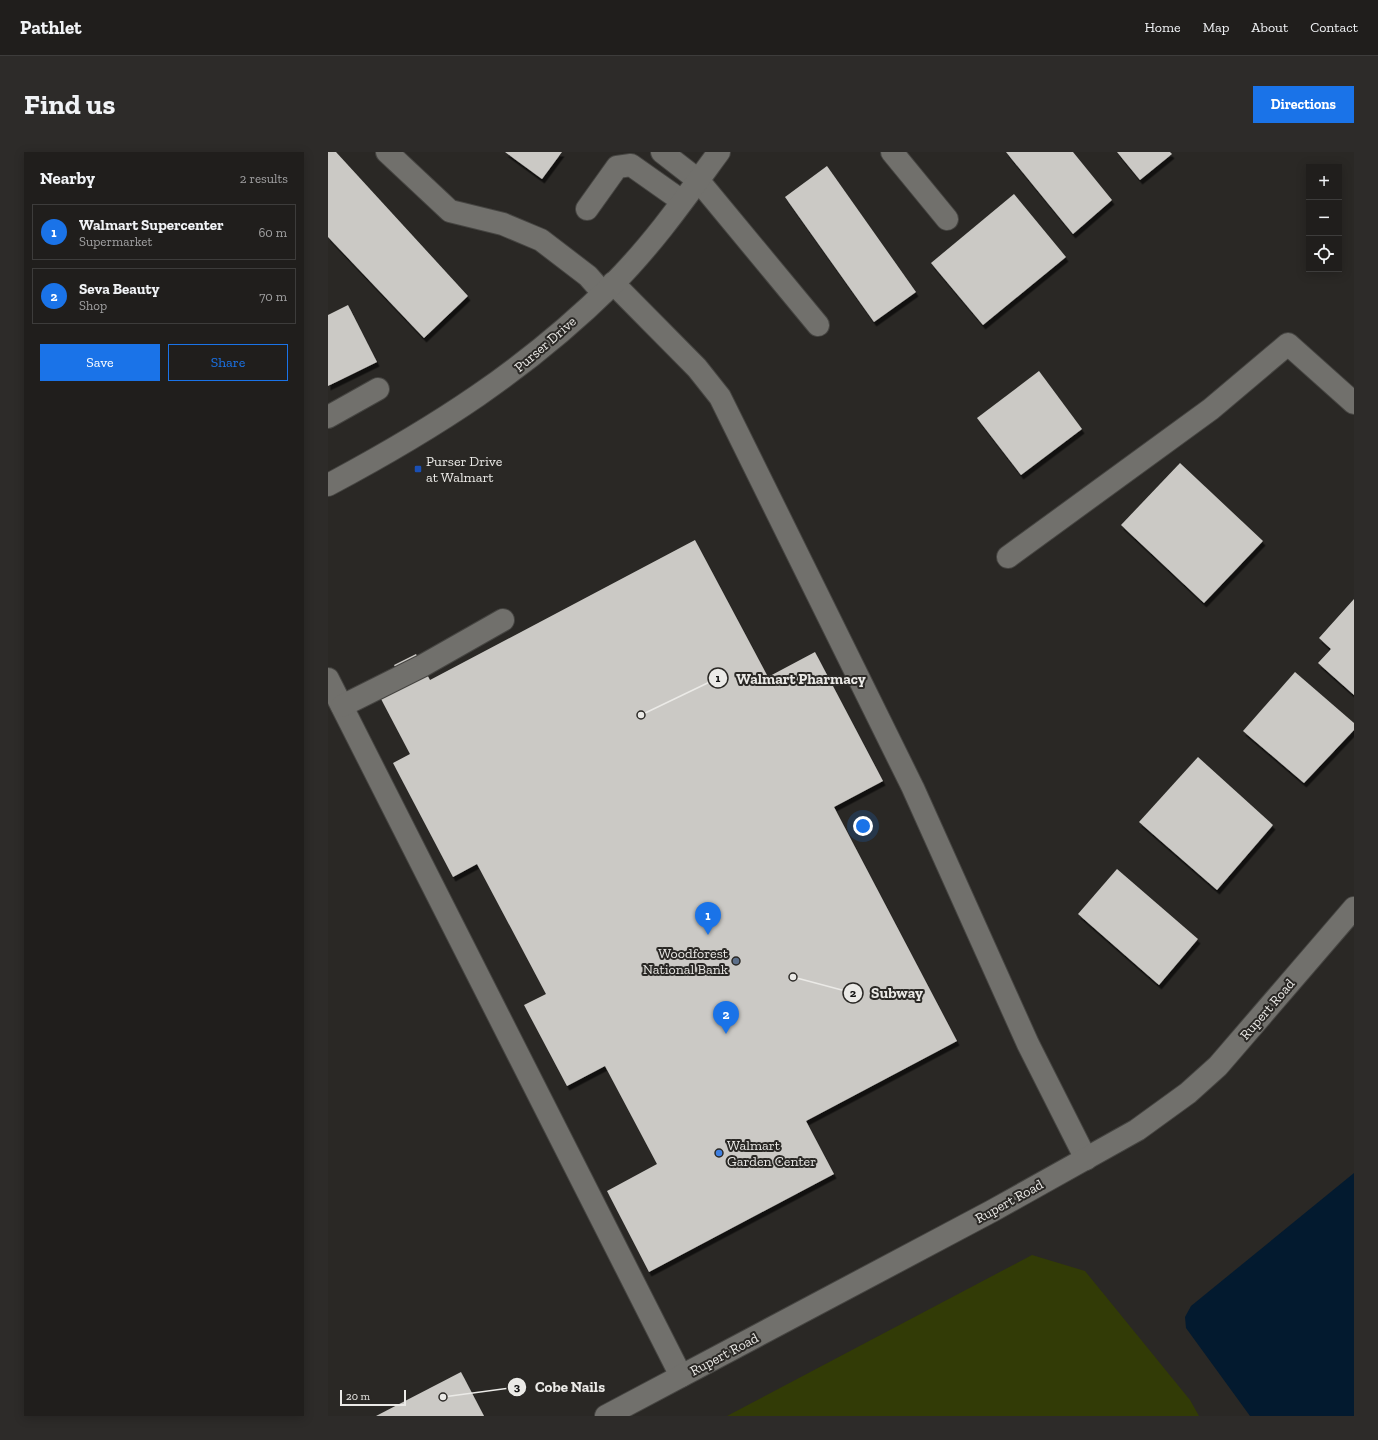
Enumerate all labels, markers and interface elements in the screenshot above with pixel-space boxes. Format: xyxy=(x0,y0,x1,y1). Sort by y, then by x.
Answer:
text: Pathlet xyxy=(20,16,82,39)
text: Home xyxy=(1145,19,1181,36)
text: Map xyxy=(1203,19,1229,36)
text: About xyxy=(1251,19,1288,36)
text: Contact xyxy=(1310,19,1358,36)
button: Directions xyxy=(1253,86,1354,123)
text: Find us xyxy=(24,88,115,121)
map controls xyxy=(1306,164,1342,272)
button: + xyxy=(1306,164,1342,200)
text: Nearby xyxy=(40,168,95,188)
text: 2 results xyxy=(240,171,288,186)
button: − xyxy=(1306,200,1342,236)
text: Walmart Supercenter xyxy=(79,216,224,234)
text: 1 xyxy=(51,225,57,240)
text: 60 m xyxy=(258,225,287,240)
text: Supermarket xyxy=(79,234,152,249)
button: locate xyxy=(1306,236,1342,272)
text: Seva Beauty xyxy=(79,280,159,298)
text: 2 xyxy=(51,289,57,304)
text: 70 m xyxy=(259,289,287,304)
text: Shop xyxy=(79,298,107,313)
street label: Purser Drive xyxy=(511,313,580,376)
button: Save xyxy=(40,344,160,381)
button: Share xyxy=(168,344,288,381)
place label: Purser Drive at Walmart xyxy=(426,453,503,486)
marker: Purser Drive at Walmart xyxy=(413,464,423,474)
callout: Walmart Pharmacy xyxy=(708,665,874,692)
text: Walmart Pharmacy xyxy=(736,670,866,688)
text: 1 xyxy=(716,671,721,685)
your location xyxy=(853,816,873,836)
pin: 1 xyxy=(695,902,721,935)
place label: Woodforest National Bank xyxy=(643,945,729,978)
marker: Woodforest National Bank xyxy=(731,956,741,966)
street label: Rupert Road xyxy=(1236,975,1299,1043)
callout: Subway xyxy=(843,980,931,1007)
text: Subway xyxy=(871,984,923,1002)
text: 2 xyxy=(850,986,857,1000)
pin: 2 xyxy=(713,1001,739,1034)
place label: Walmart Garden Center xyxy=(727,1137,816,1170)
marker: Walmart Garden Center xyxy=(714,1148,724,1158)
street label: Rupert Road xyxy=(972,1176,1046,1227)
street label: Rupert Road xyxy=(687,1329,762,1380)
callout: Cobe Nails xyxy=(507,1374,613,1401)
text: Cobe Nails xyxy=(535,1378,605,1396)
text: 3 xyxy=(514,1380,521,1394)
scale bar xyxy=(340,1388,406,1407)
text: 20 m xyxy=(346,1390,370,1403)

